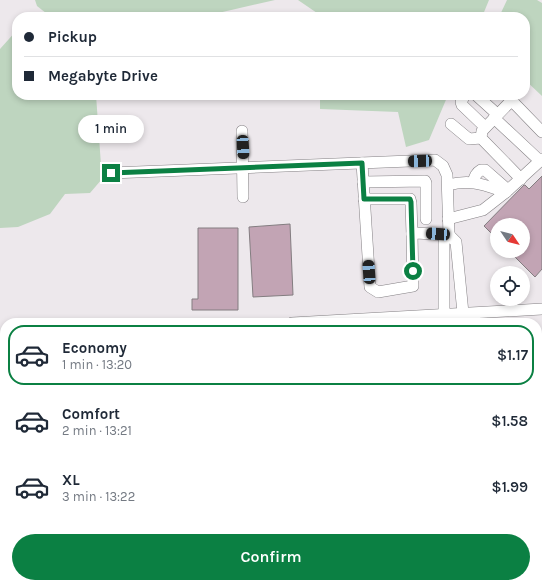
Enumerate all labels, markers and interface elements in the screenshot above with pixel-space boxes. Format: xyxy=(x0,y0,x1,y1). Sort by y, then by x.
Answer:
text: Pickup xyxy=(48,28,97,46)
text: Megabyte Drive xyxy=(48,67,158,85)
callout: 1 min xyxy=(78,115,144,143)
text: 1 min xyxy=(95,121,127,136)
car xyxy=(236,135,250,159)
car xyxy=(408,155,432,167)
route end xyxy=(102,164,120,182)
north arrow xyxy=(490,218,530,258)
map controls xyxy=(490,218,530,306)
car xyxy=(426,227,450,241)
car xyxy=(362,260,376,284)
route start xyxy=(404,262,422,280)
button: locate xyxy=(490,266,530,306)
icon: car xyxy=(14,337,50,373)
text: Economy xyxy=(62,339,127,357)
text: $1.17 xyxy=(497,346,528,364)
text: 1 min · 13:20 xyxy=(62,357,132,372)
icon: car xyxy=(14,403,50,439)
text: Comfort xyxy=(62,405,120,423)
text: $1.58 xyxy=(491,412,528,430)
text: 2 min · 13:21 xyxy=(62,423,132,438)
icon: car xyxy=(14,469,50,505)
text: XL xyxy=(62,471,80,489)
text: $1.99 xyxy=(492,478,528,496)
text: 3 min · 13:22 xyxy=(62,489,135,504)
button: Confirm xyxy=(12,534,530,580)

